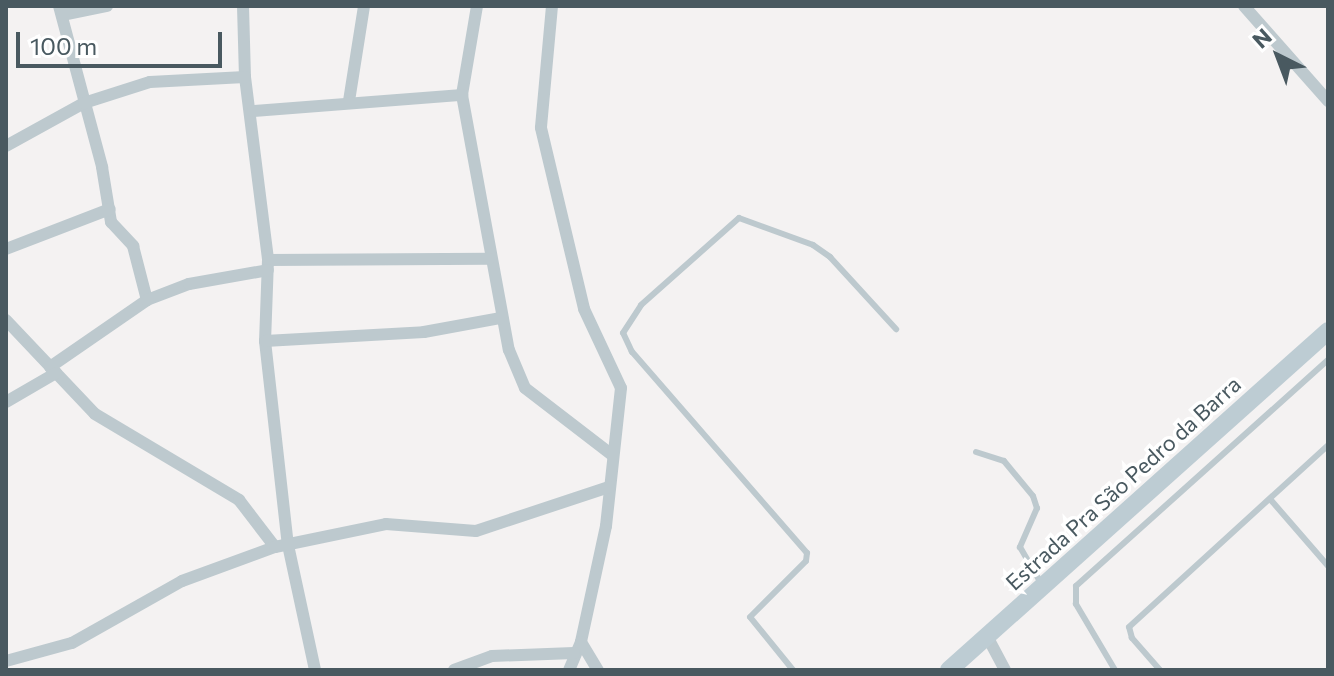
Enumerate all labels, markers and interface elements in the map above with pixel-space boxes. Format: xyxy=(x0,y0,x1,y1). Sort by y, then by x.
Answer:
scale bar xyxy=(20,16,226,66)
north arrow xyxy=(1238,16,1318,96)
text: N xyxy=(1246,22,1277,53)
text: 100 m xyxy=(30,31,97,60)
street label: Estrada Pra São Pedro da Barra xyxy=(1000,371,1246,595)

